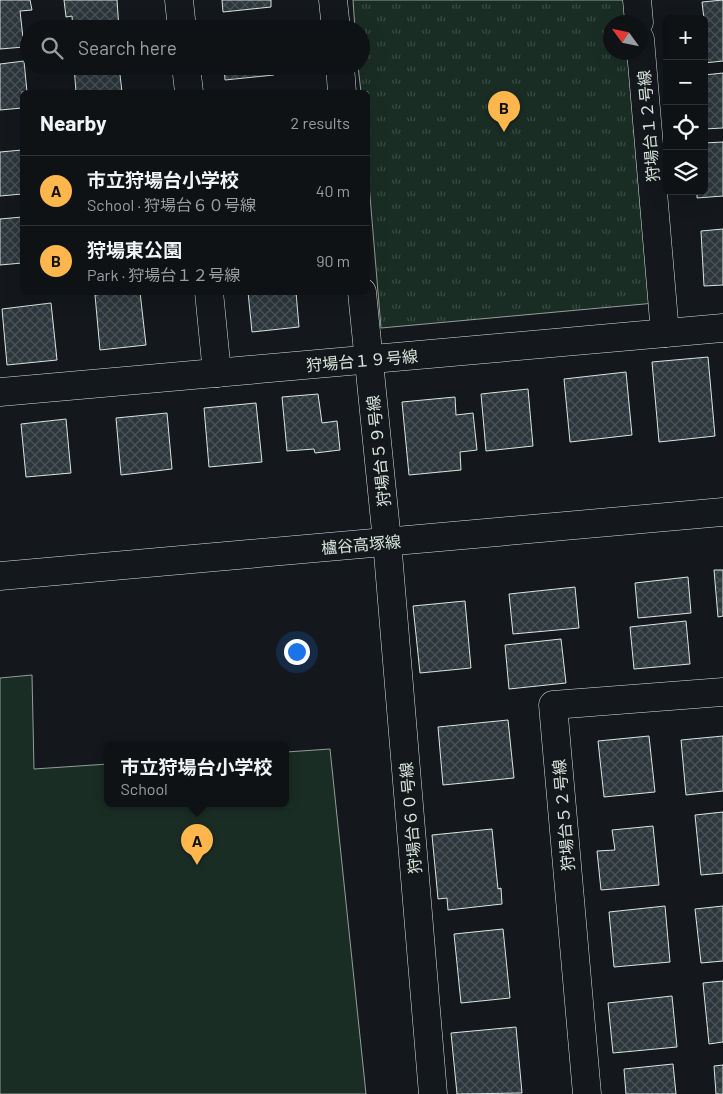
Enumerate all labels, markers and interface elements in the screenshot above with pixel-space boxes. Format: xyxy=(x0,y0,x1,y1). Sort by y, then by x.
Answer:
north arrow xyxy=(603,15,648,60)
map controls xyxy=(663,15,708,195)
button: + xyxy=(663,15,708,60)
search box xyxy=(20,20,370,75)
icon: search xyxy=(38,34,66,62)
text: Search here xyxy=(78,36,177,59)
button: − xyxy=(663,60,708,105)
street label: 狩場台１２号線 xyxy=(634,69,662,183)
pin: B xyxy=(488,91,520,132)
button: locate xyxy=(663,105,708,150)
text: Nearby xyxy=(40,110,106,135)
text: 2 results xyxy=(291,113,350,132)
button: layers xyxy=(663,150,708,195)
text: 市立狩場台小学校 xyxy=(87,168,239,191)
text: A xyxy=(51,181,61,200)
text: 40 m xyxy=(316,181,350,200)
text: School · 狩場台６０号線 xyxy=(87,195,256,214)
text: 狩場東公園 xyxy=(87,238,182,261)
text: B xyxy=(51,251,61,270)
text: 90 m xyxy=(316,251,350,270)
text: Park · 狩場台１２号線 xyxy=(87,265,240,284)
street label: 狩場台１９号線 xyxy=(305,346,419,374)
street label: 狩場台５９号線 xyxy=(363,394,393,508)
street label: 櫨谷高塚線 xyxy=(320,531,402,557)
your location xyxy=(284,639,310,665)
popup xyxy=(104,742,289,807)
text: 市立狩場台小学校 xyxy=(120,755,273,778)
street label: 狩場台５２号線 xyxy=(549,758,577,872)
street label: 狩場台６０号線 xyxy=(396,761,424,875)
text: School xyxy=(120,779,168,798)
pin: A xyxy=(181,824,213,865)

